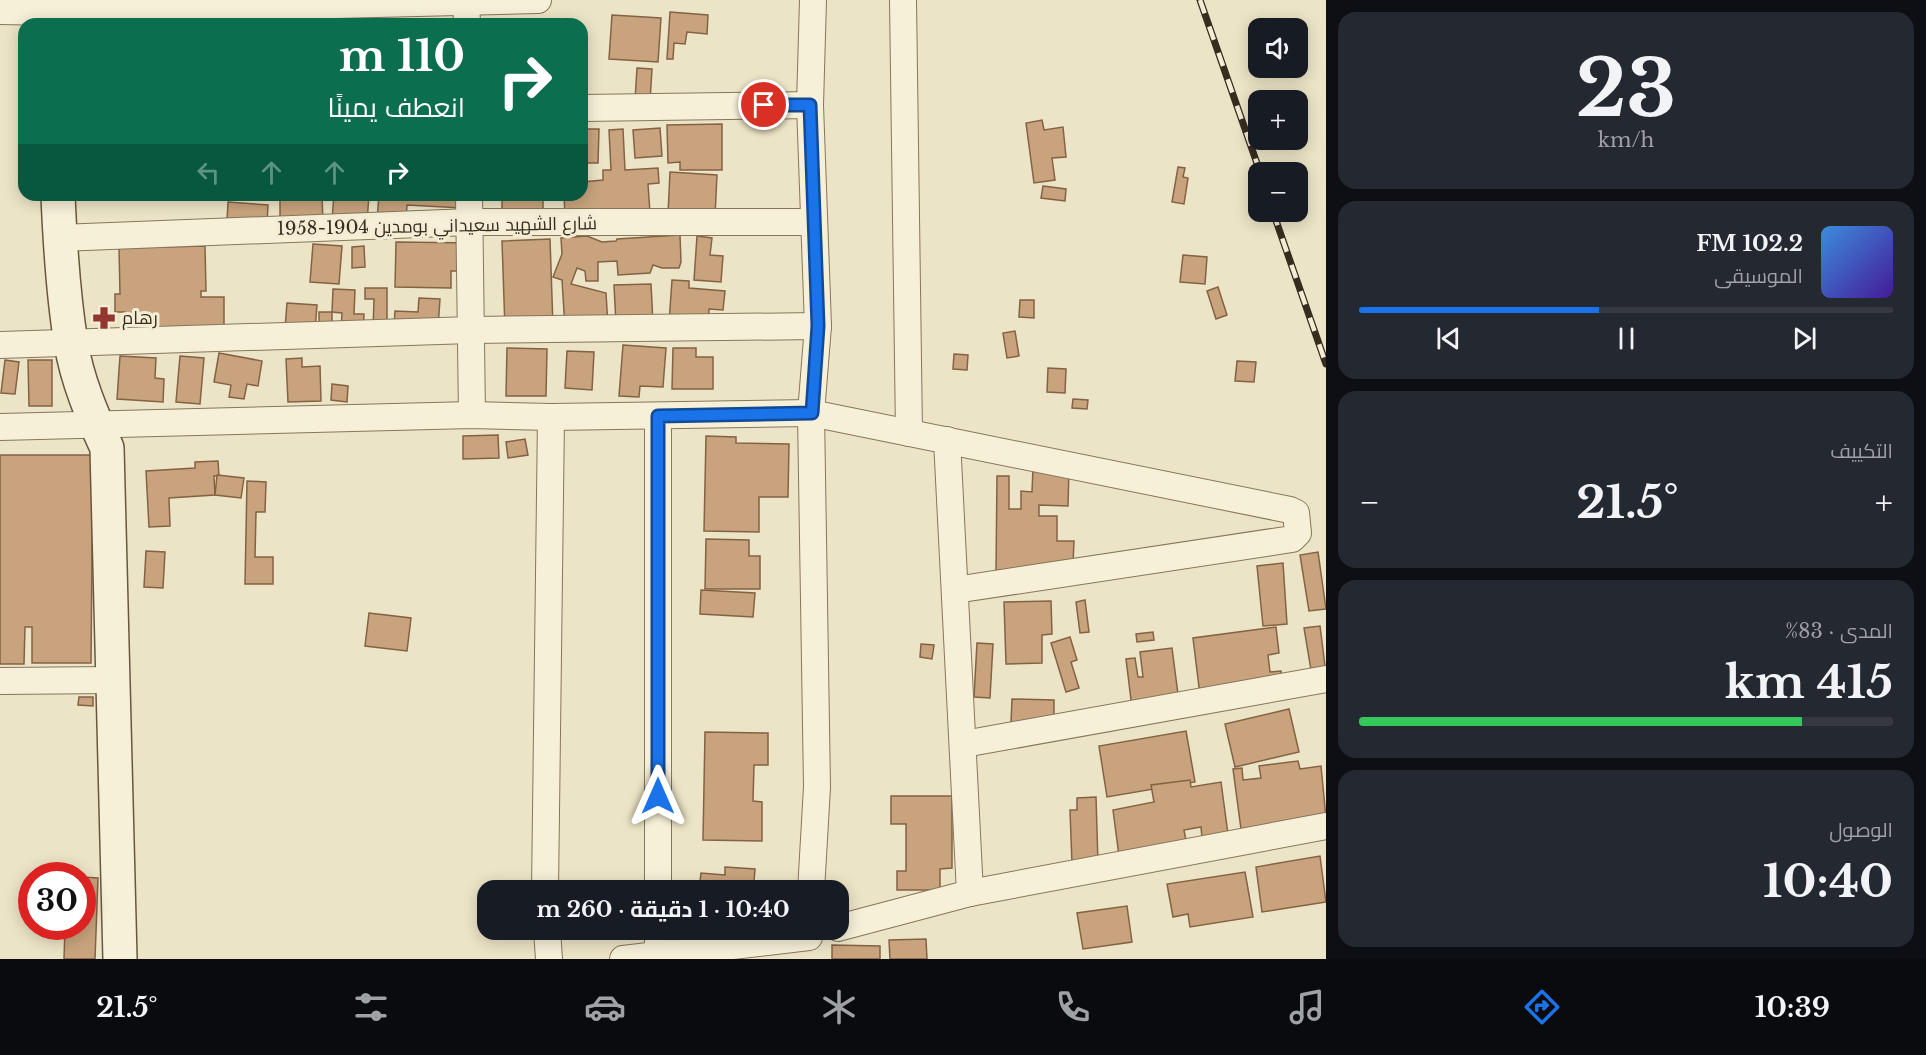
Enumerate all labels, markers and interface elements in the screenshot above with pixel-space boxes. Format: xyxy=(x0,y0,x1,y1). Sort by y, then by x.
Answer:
map controls xyxy=(1248,18,1308,222)
button: sound xyxy=(1248,18,1308,78)
text: 110 m xyxy=(339,30,465,82)
text: 23 xyxy=(1576,40,1676,137)
icon: right xyxy=(486,42,564,120)
pin xyxy=(738,79,789,130)
icon: arrive xyxy=(747,88,780,121)
button: + xyxy=(1248,90,1308,150)
text: انعطف يمينًا xyxy=(328,91,465,124)
text: km/h xyxy=(1598,128,1654,152)
icon: left xyxy=(192,156,225,189)
icon: ahead xyxy=(255,156,288,189)
icon: ahead xyxy=(318,156,351,189)
icon: right xyxy=(381,156,414,189)
button: − xyxy=(1248,162,1308,222)
street label: شارع الشهيد سعيداني بومدين 1904-1958 xyxy=(277,212,597,243)
text: 102.2 FM xyxy=(1696,230,1803,257)
text: الموسيقى xyxy=(1714,264,1803,288)
pharmacy icon: رهام xyxy=(91,305,117,331)
place label: رهام xyxy=(122,307,158,330)
icon: previous xyxy=(1432,322,1465,355)
icon: pause xyxy=(1610,322,1643,355)
icon: next xyxy=(1788,322,1821,355)
text: التكييف xyxy=(1830,439,1893,463)
text: 21.5° xyxy=(1576,474,1679,530)
text: − xyxy=(1359,482,1380,523)
text: + xyxy=(1875,482,1893,523)
text: المدى · 83% xyxy=(1785,619,1893,643)
text: 415 km xyxy=(1725,654,1893,710)
position arrow xyxy=(626,764,690,828)
text: الوصول xyxy=(1829,818,1893,842)
text: 10:40 xyxy=(1763,853,1893,909)
speed limit sign: 30 xyxy=(18,862,96,940)
text: 10:40 · 1 دقيقة · 260 m xyxy=(536,896,790,923)
icon: filters xyxy=(350,986,392,1028)
icon: car xyxy=(584,986,626,1028)
icon: climate xyxy=(818,986,860,1028)
icon: phone xyxy=(1052,986,1094,1028)
icon: music xyxy=(1286,986,1328,1028)
icon: directions xyxy=(1521,986,1563,1028)
text: 21.5° xyxy=(96,991,158,1024)
text: 10:39 xyxy=(1755,991,1830,1024)

